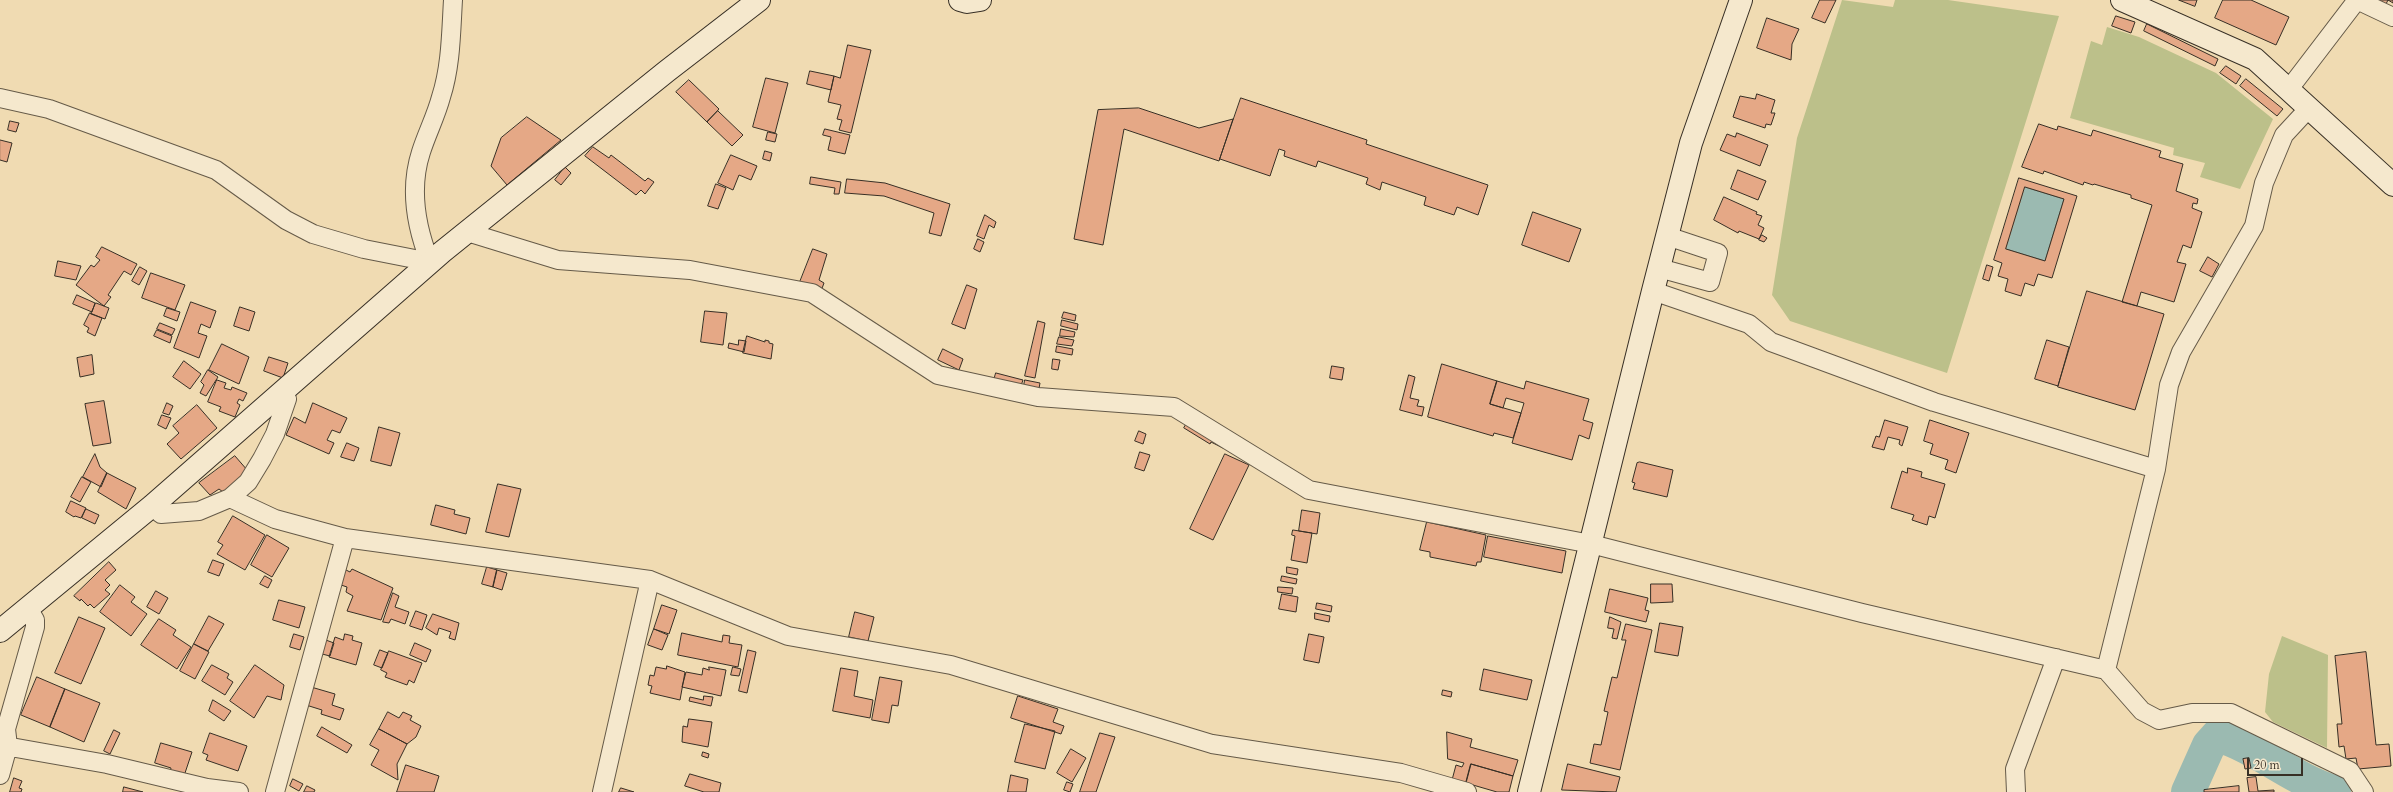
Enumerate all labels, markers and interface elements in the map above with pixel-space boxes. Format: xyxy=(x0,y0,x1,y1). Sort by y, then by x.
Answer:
scale bar xyxy=(2249,750,2305,776)
text: 20 m xyxy=(2254,757,2280,773)

